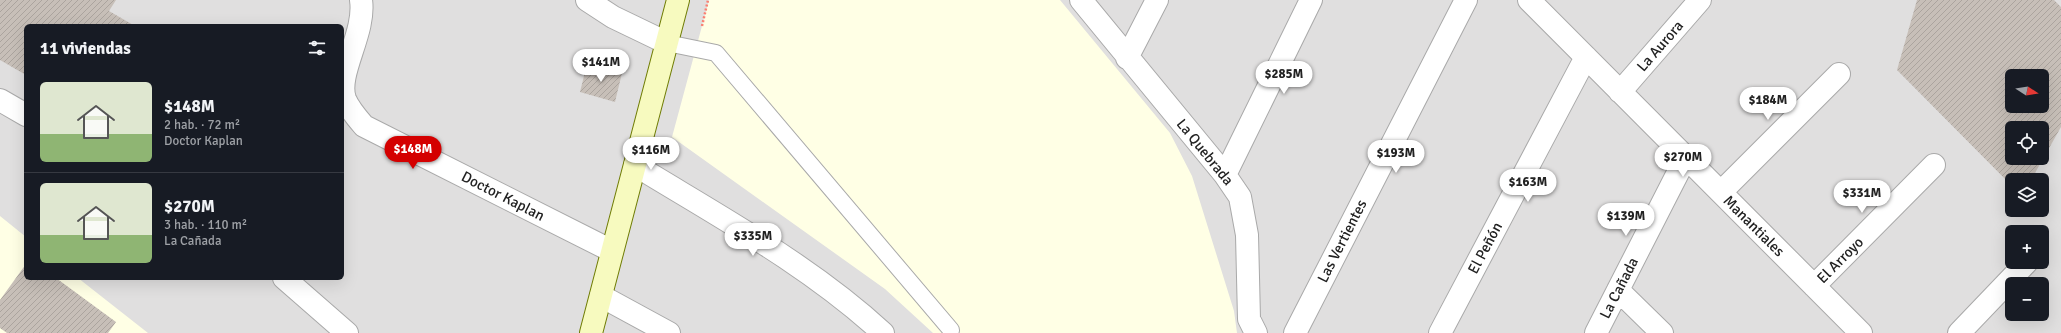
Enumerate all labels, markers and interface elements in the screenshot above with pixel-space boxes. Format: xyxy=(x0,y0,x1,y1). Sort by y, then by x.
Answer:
street label: La Aurora xyxy=(1633,17,1687,75)
icon: filters xyxy=(306,37,328,59)
text: 11 viviendas xyxy=(40,38,131,59)
pin: $141M xyxy=(573,49,629,83)
text: $141M xyxy=(582,54,620,70)
pin: $285M xyxy=(1256,61,1312,95)
text: $285M xyxy=(1265,66,1303,82)
north arrow xyxy=(2005,69,2049,113)
map controls xyxy=(2005,69,2049,321)
pin: $184M xyxy=(1740,87,1796,121)
text: $184M xyxy=(1749,92,1787,108)
text: $148M xyxy=(164,96,215,117)
icon: home xyxy=(72,98,120,146)
street label: La Quebrada xyxy=(1173,115,1237,189)
text: 2 hab. · 72 m² xyxy=(164,117,240,133)
button: locate xyxy=(2005,121,2049,165)
text: Doctor Kaplan xyxy=(164,133,243,149)
pin: $148M xyxy=(385,136,441,170)
pin: $116M xyxy=(623,137,679,171)
pin: $193M xyxy=(1368,140,1424,174)
text: $148M xyxy=(394,141,432,157)
text: $116M xyxy=(632,142,670,158)
pin: $270M xyxy=(1655,144,1711,178)
text: $193M xyxy=(1377,145,1415,161)
text: $270M xyxy=(1664,149,1702,165)
street label: Doctor Kaplan xyxy=(458,167,548,225)
pin: $163M xyxy=(1500,169,1556,203)
button: layers xyxy=(2005,173,2049,217)
text: $163M xyxy=(1509,174,1547,190)
pin: $331M xyxy=(1834,180,1890,214)
text: $331M xyxy=(1843,185,1881,201)
street label: Manantiales xyxy=(1720,192,1789,261)
text: $270M xyxy=(164,196,215,217)
street label: Las Vertientes xyxy=(1313,196,1371,285)
icon: home xyxy=(72,199,120,247)
pin: $139M xyxy=(1598,203,1654,237)
text: $139M xyxy=(1607,208,1645,224)
text: 3 hab. · 110 m² xyxy=(164,217,247,233)
street label: El Peñón xyxy=(1464,219,1506,277)
pin: $335M xyxy=(725,223,781,257)
button: + xyxy=(2005,225,2049,269)
text: $335M xyxy=(734,228,772,244)
text: La Cañada xyxy=(164,233,222,249)
street label: El Arroyo xyxy=(1813,233,1867,287)
street label: La Cañada xyxy=(1596,254,1642,322)
button: − xyxy=(2005,277,2049,321)

